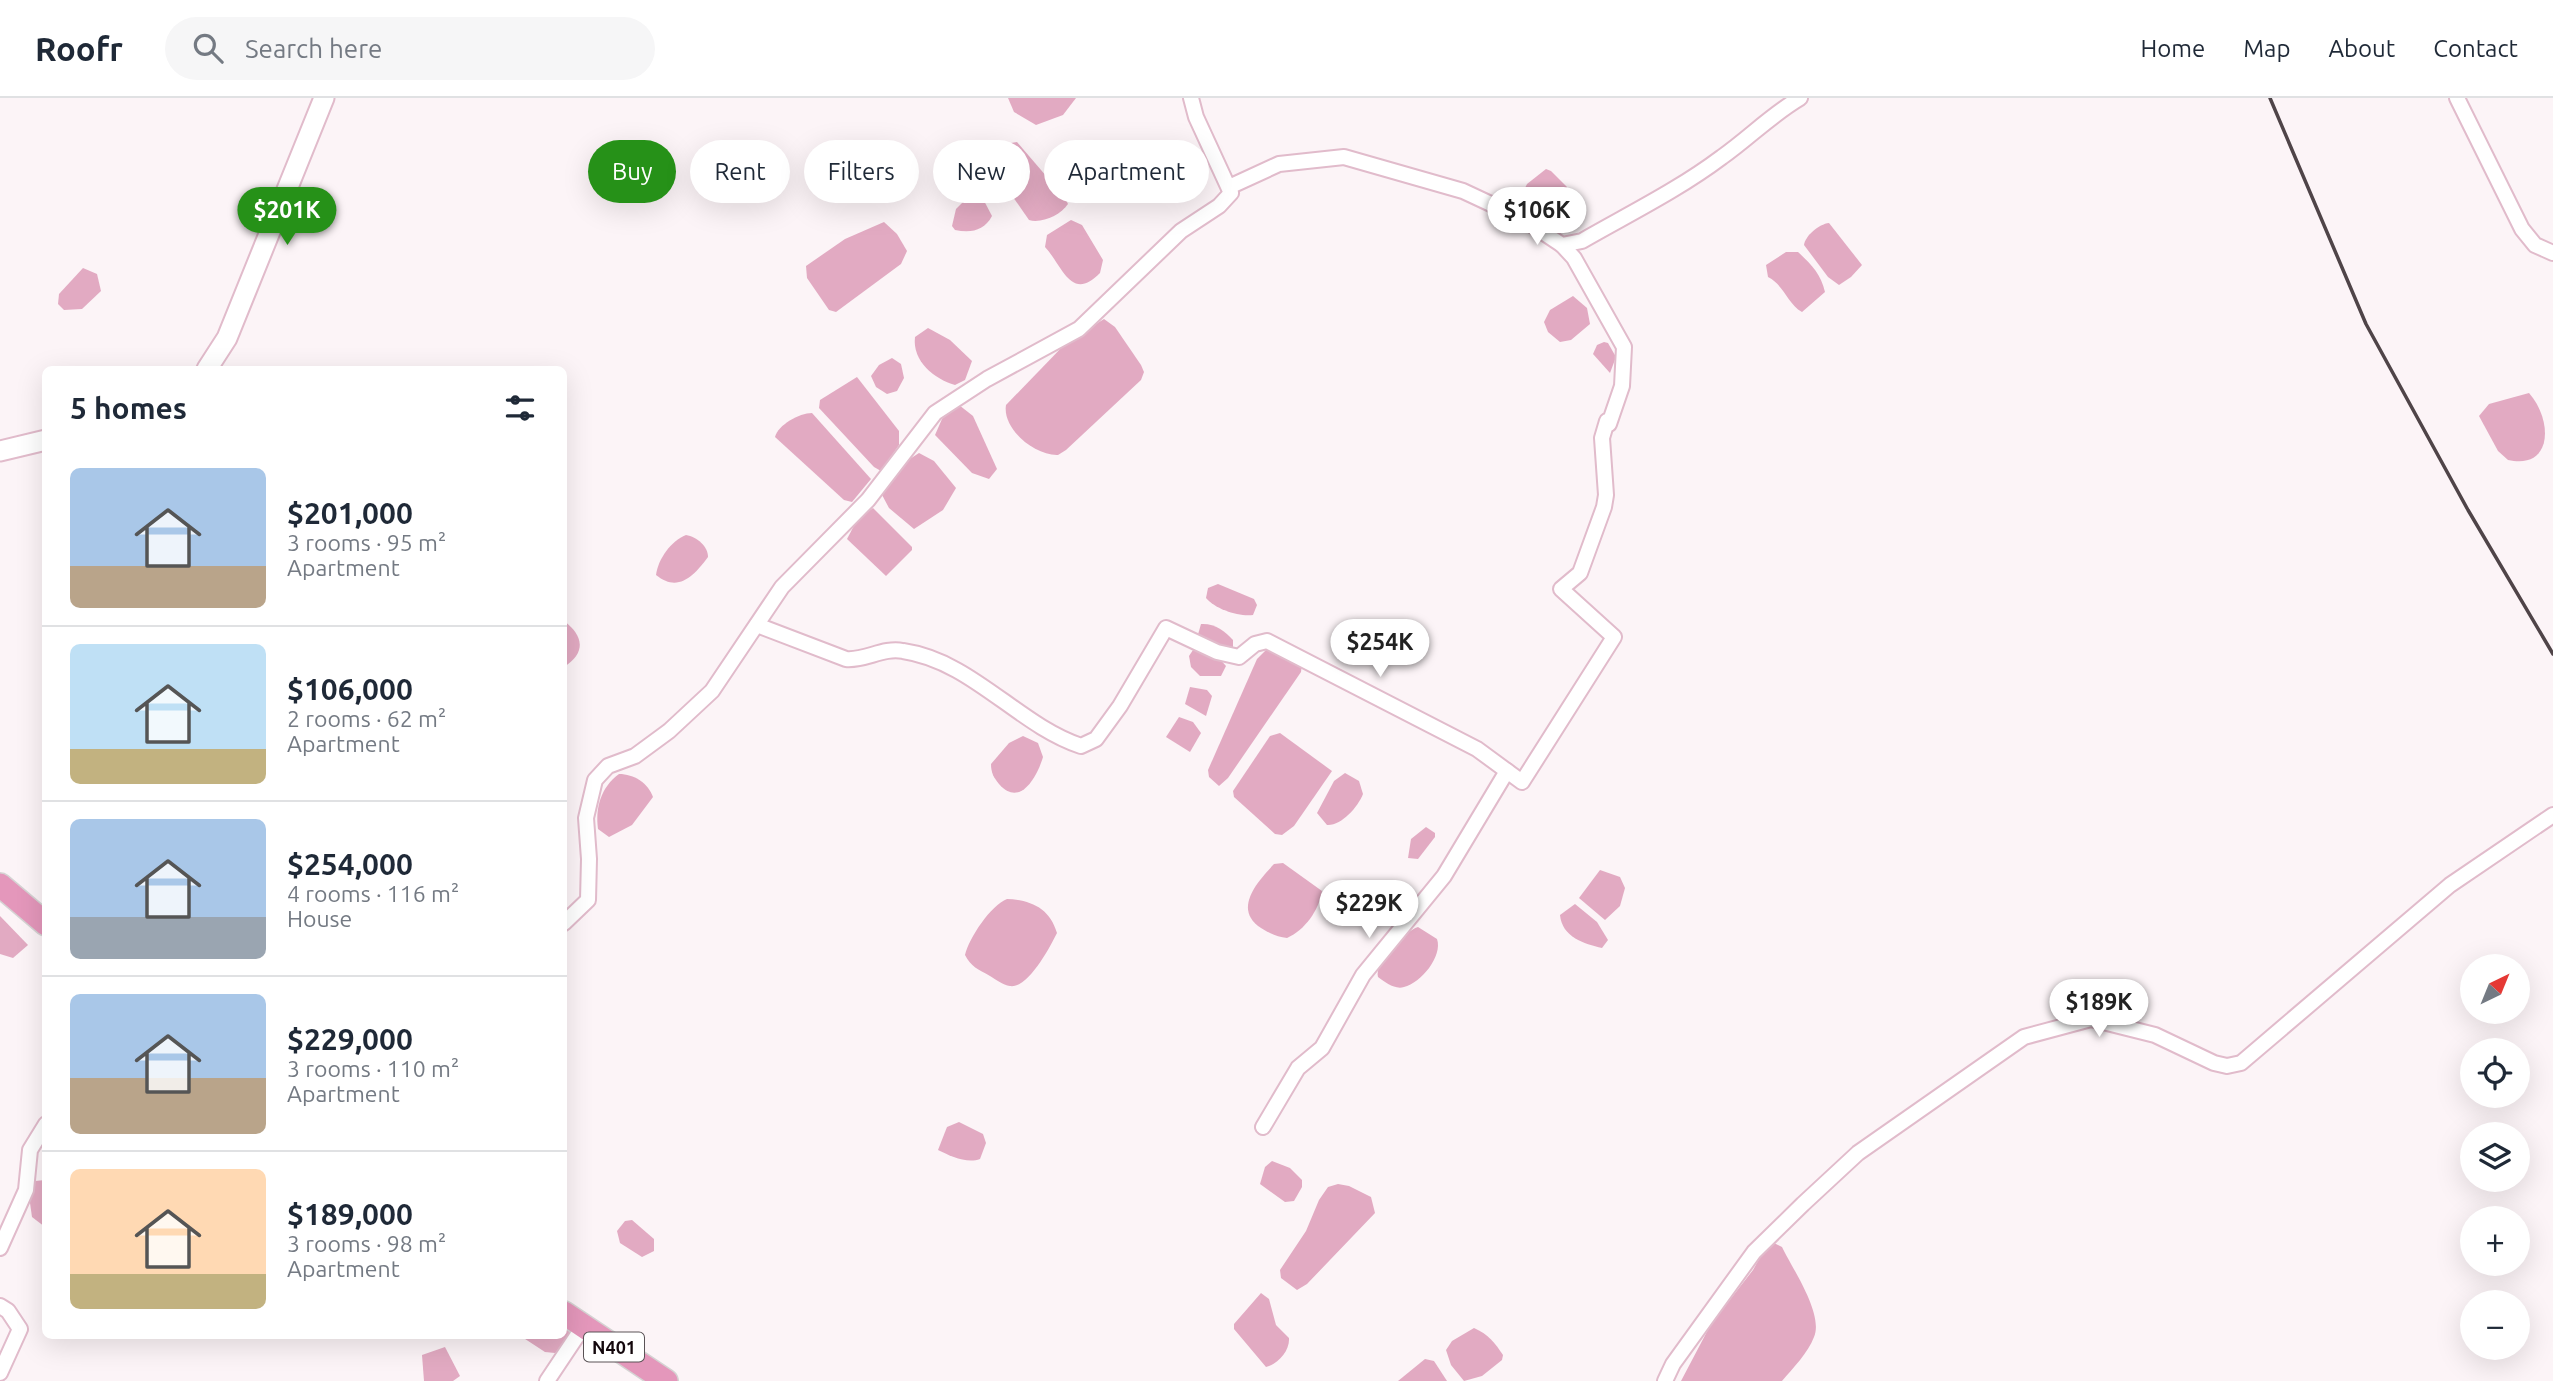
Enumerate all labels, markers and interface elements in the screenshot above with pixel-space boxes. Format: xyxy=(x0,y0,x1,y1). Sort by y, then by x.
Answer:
search box xyxy=(165,17,655,80)
icon: search xyxy=(189,29,227,67)
text: Roofr xyxy=(35,30,123,67)
text: Search here xyxy=(245,34,382,63)
text: Home xyxy=(2140,35,2205,62)
text: Map xyxy=(2243,35,2290,62)
text: About xyxy=(2328,35,2395,62)
text: Contact xyxy=(2433,35,2518,62)
chip: Buy xyxy=(588,140,676,203)
chip: Rent xyxy=(690,140,790,203)
chip: Filters xyxy=(804,140,919,203)
chip: New xyxy=(933,140,1030,203)
chip: Apartment xyxy=(1044,140,1209,203)
pin: $201K xyxy=(238,188,336,247)
pin: $106K xyxy=(1488,188,1586,247)
text: $201K xyxy=(253,197,321,222)
text: $106K xyxy=(1503,197,1571,222)
icon: filters xyxy=(501,389,539,427)
text: 5 homes xyxy=(70,391,187,425)
icon: home xyxy=(126,496,210,580)
text: $201,000 xyxy=(287,496,413,530)
text: 3 rooms · 95 m² xyxy=(287,530,446,555)
text: Apartment xyxy=(287,555,400,580)
pin: $254K xyxy=(1331,620,1429,679)
text: $254K xyxy=(1346,629,1414,654)
icon: home xyxy=(126,672,210,756)
text: $106,000 xyxy=(287,672,413,706)
text: 2 rooms · 62 m² xyxy=(287,706,446,731)
text: Apartment xyxy=(287,731,400,756)
icon: home xyxy=(126,847,210,931)
text: $254,000 xyxy=(287,847,413,881)
pin: $229K xyxy=(1320,880,1418,940)
text: 4 rooms · 116 m² xyxy=(287,881,459,906)
text: $229K xyxy=(1335,890,1403,915)
text: House xyxy=(287,906,352,931)
north arrow xyxy=(2460,954,2530,1024)
map controls xyxy=(2460,954,2530,1360)
pin: $189K xyxy=(2050,979,2148,1039)
text: $189K xyxy=(2065,989,2133,1014)
icon: home xyxy=(126,1022,210,1106)
text: $229,000 xyxy=(287,1022,413,1056)
button: locate xyxy=(2460,1038,2530,1108)
text: 3 rooms · 110 m² xyxy=(287,1056,459,1081)
text: Apartment xyxy=(287,1081,400,1106)
button: layers xyxy=(2460,1122,2530,1192)
icon: home xyxy=(126,1197,210,1281)
text: $189,000 xyxy=(287,1197,413,1231)
button: + xyxy=(2460,1206,2530,1276)
text: 3 rooms · 98 m² xyxy=(287,1231,446,1256)
text: Apartment xyxy=(287,1256,400,1281)
button: − xyxy=(2460,1290,2530,1360)
road number: N401 xyxy=(584,1332,644,1362)

